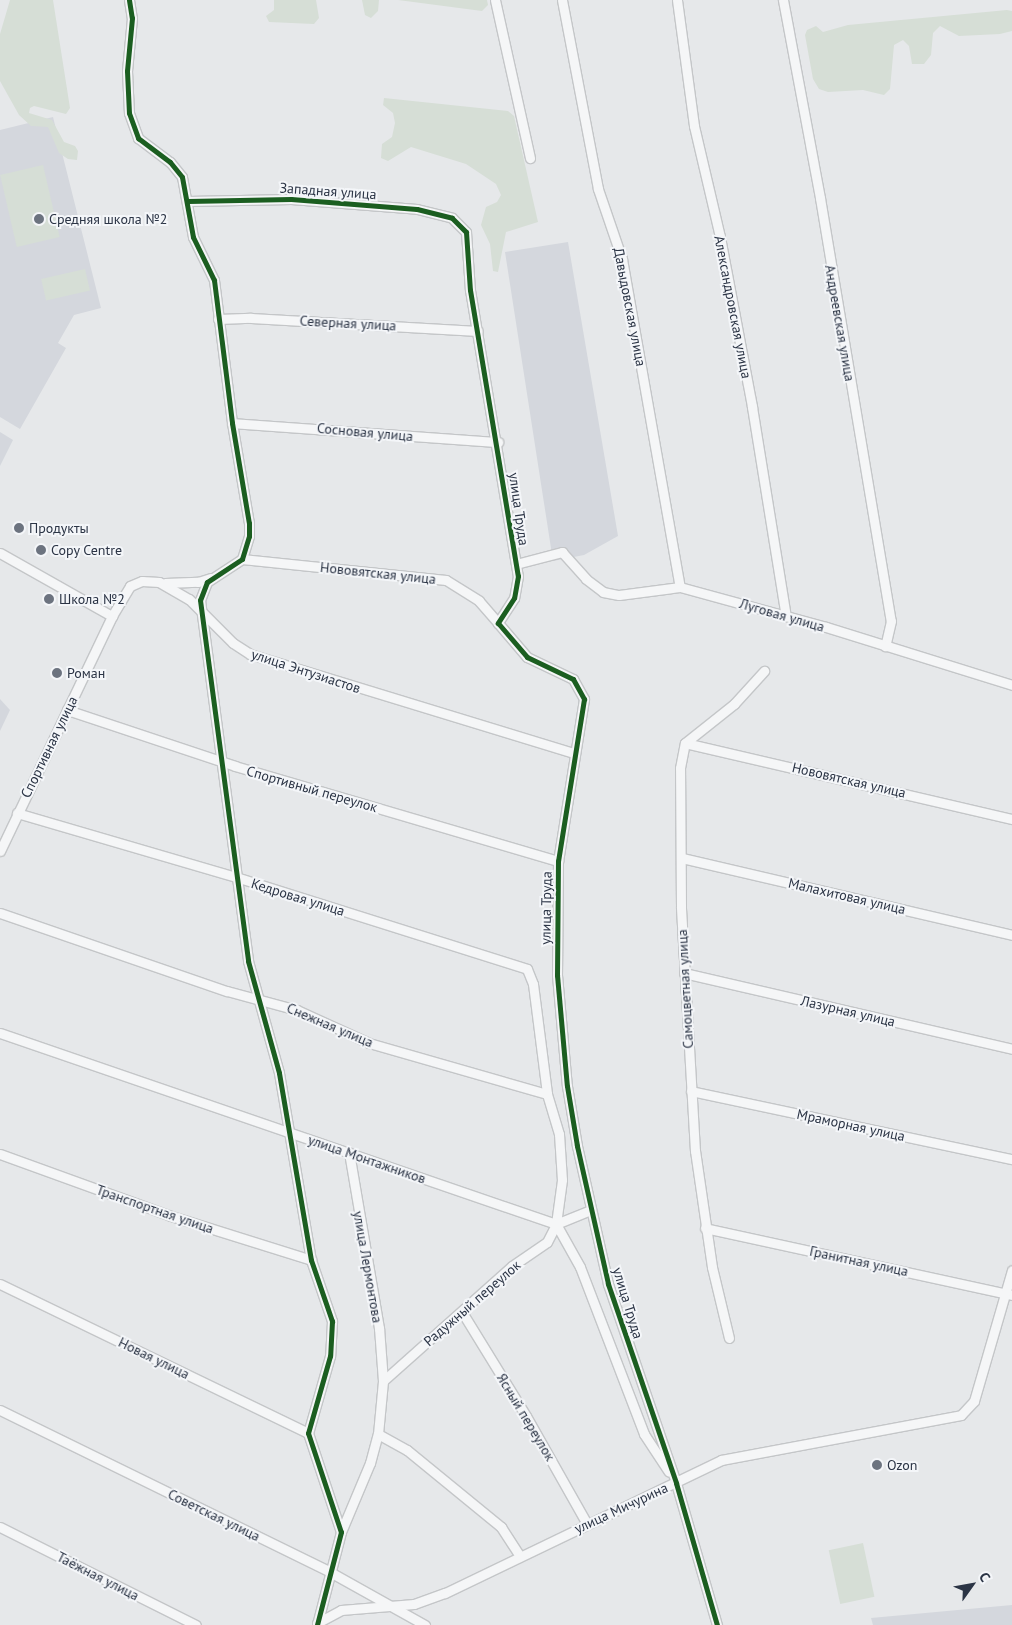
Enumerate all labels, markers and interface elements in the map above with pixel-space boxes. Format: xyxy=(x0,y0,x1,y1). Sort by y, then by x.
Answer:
street label: Западная улица xyxy=(279,179,377,203)
place label: Средняя школа №2 xyxy=(49,211,167,227)
marker: Средняя школа №2 xyxy=(33,213,45,225)
street label: Александровская улица xyxy=(711,234,755,380)
street label: Давыдовская улица xyxy=(610,246,650,368)
street label: Андреевская улица xyxy=(821,263,859,383)
street label: Северная улица xyxy=(299,312,397,334)
street label: Сосновая улица xyxy=(316,419,414,445)
street label: улица Труда xyxy=(506,471,532,547)
place label: Продукты xyxy=(29,520,89,536)
marker: Продукты xyxy=(13,522,25,534)
place label: Copy Centre xyxy=(51,542,123,558)
marker: Copy Centre xyxy=(35,544,47,556)
street label: Нововятская улица xyxy=(319,559,437,587)
place label: Школа №2 xyxy=(59,591,125,607)
marker: Школа №2 xyxy=(43,593,55,605)
street label: Луговая улица xyxy=(738,595,826,635)
street label: улица Энтузиастов xyxy=(249,645,363,697)
place label: Роман xyxy=(67,665,105,681)
marker: Роман xyxy=(51,667,63,679)
street label: Спортивная улица xyxy=(17,693,81,801)
street label: Нововятская улица xyxy=(790,759,908,801)
street label: Спортивный переулок xyxy=(245,762,379,816)
street label: улица Труда xyxy=(537,871,555,945)
street label: Малахитовая улица xyxy=(787,874,907,918)
street label: Кедровая улица xyxy=(249,875,347,919)
street label: Самоцветная улица xyxy=(673,929,697,1049)
street label: Лазурная улица xyxy=(799,992,897,1030)
street label: Снежная улица xyxy=(284,999,376,1051)
street label: Мраморная улица xyxy=(795,1105,907,1145)
street label: улица Монтажников xyxy=(306,1131,428,1187)
street label: Транспортная улица xyxy=(94,1181,216,1237)
street label: улица Лермонтова xyxy=(350,1210,386,1324)
street label: Гранитная улица xyxy=(808,1242,910,1280)
street label: Радужный переулок xyxy=(420,1257,524,1349)
street label: улица Труда xyxy=(609,1265,647,1341)
street label: Новая улица xyxy=(116,1334,192,1382)
street label: Ясный переулок xyxy=(493,1370,559,1464)
place label: Ozon xyxy=(887,1457,917,1473)
marker: Ozon xyxy=(871,1459,883,1471)
street label: улица Мичурина xyxy=(572,1479,670,1537)
street label: Советская улица xyxy=(165,1485,263,1545)
street label: Таёжная улица xyxy=(54,1548,142,1604)
north arrow xyxy=(947,1560,997,1610)
text: С xyxy=(975,1569,994,1585)

